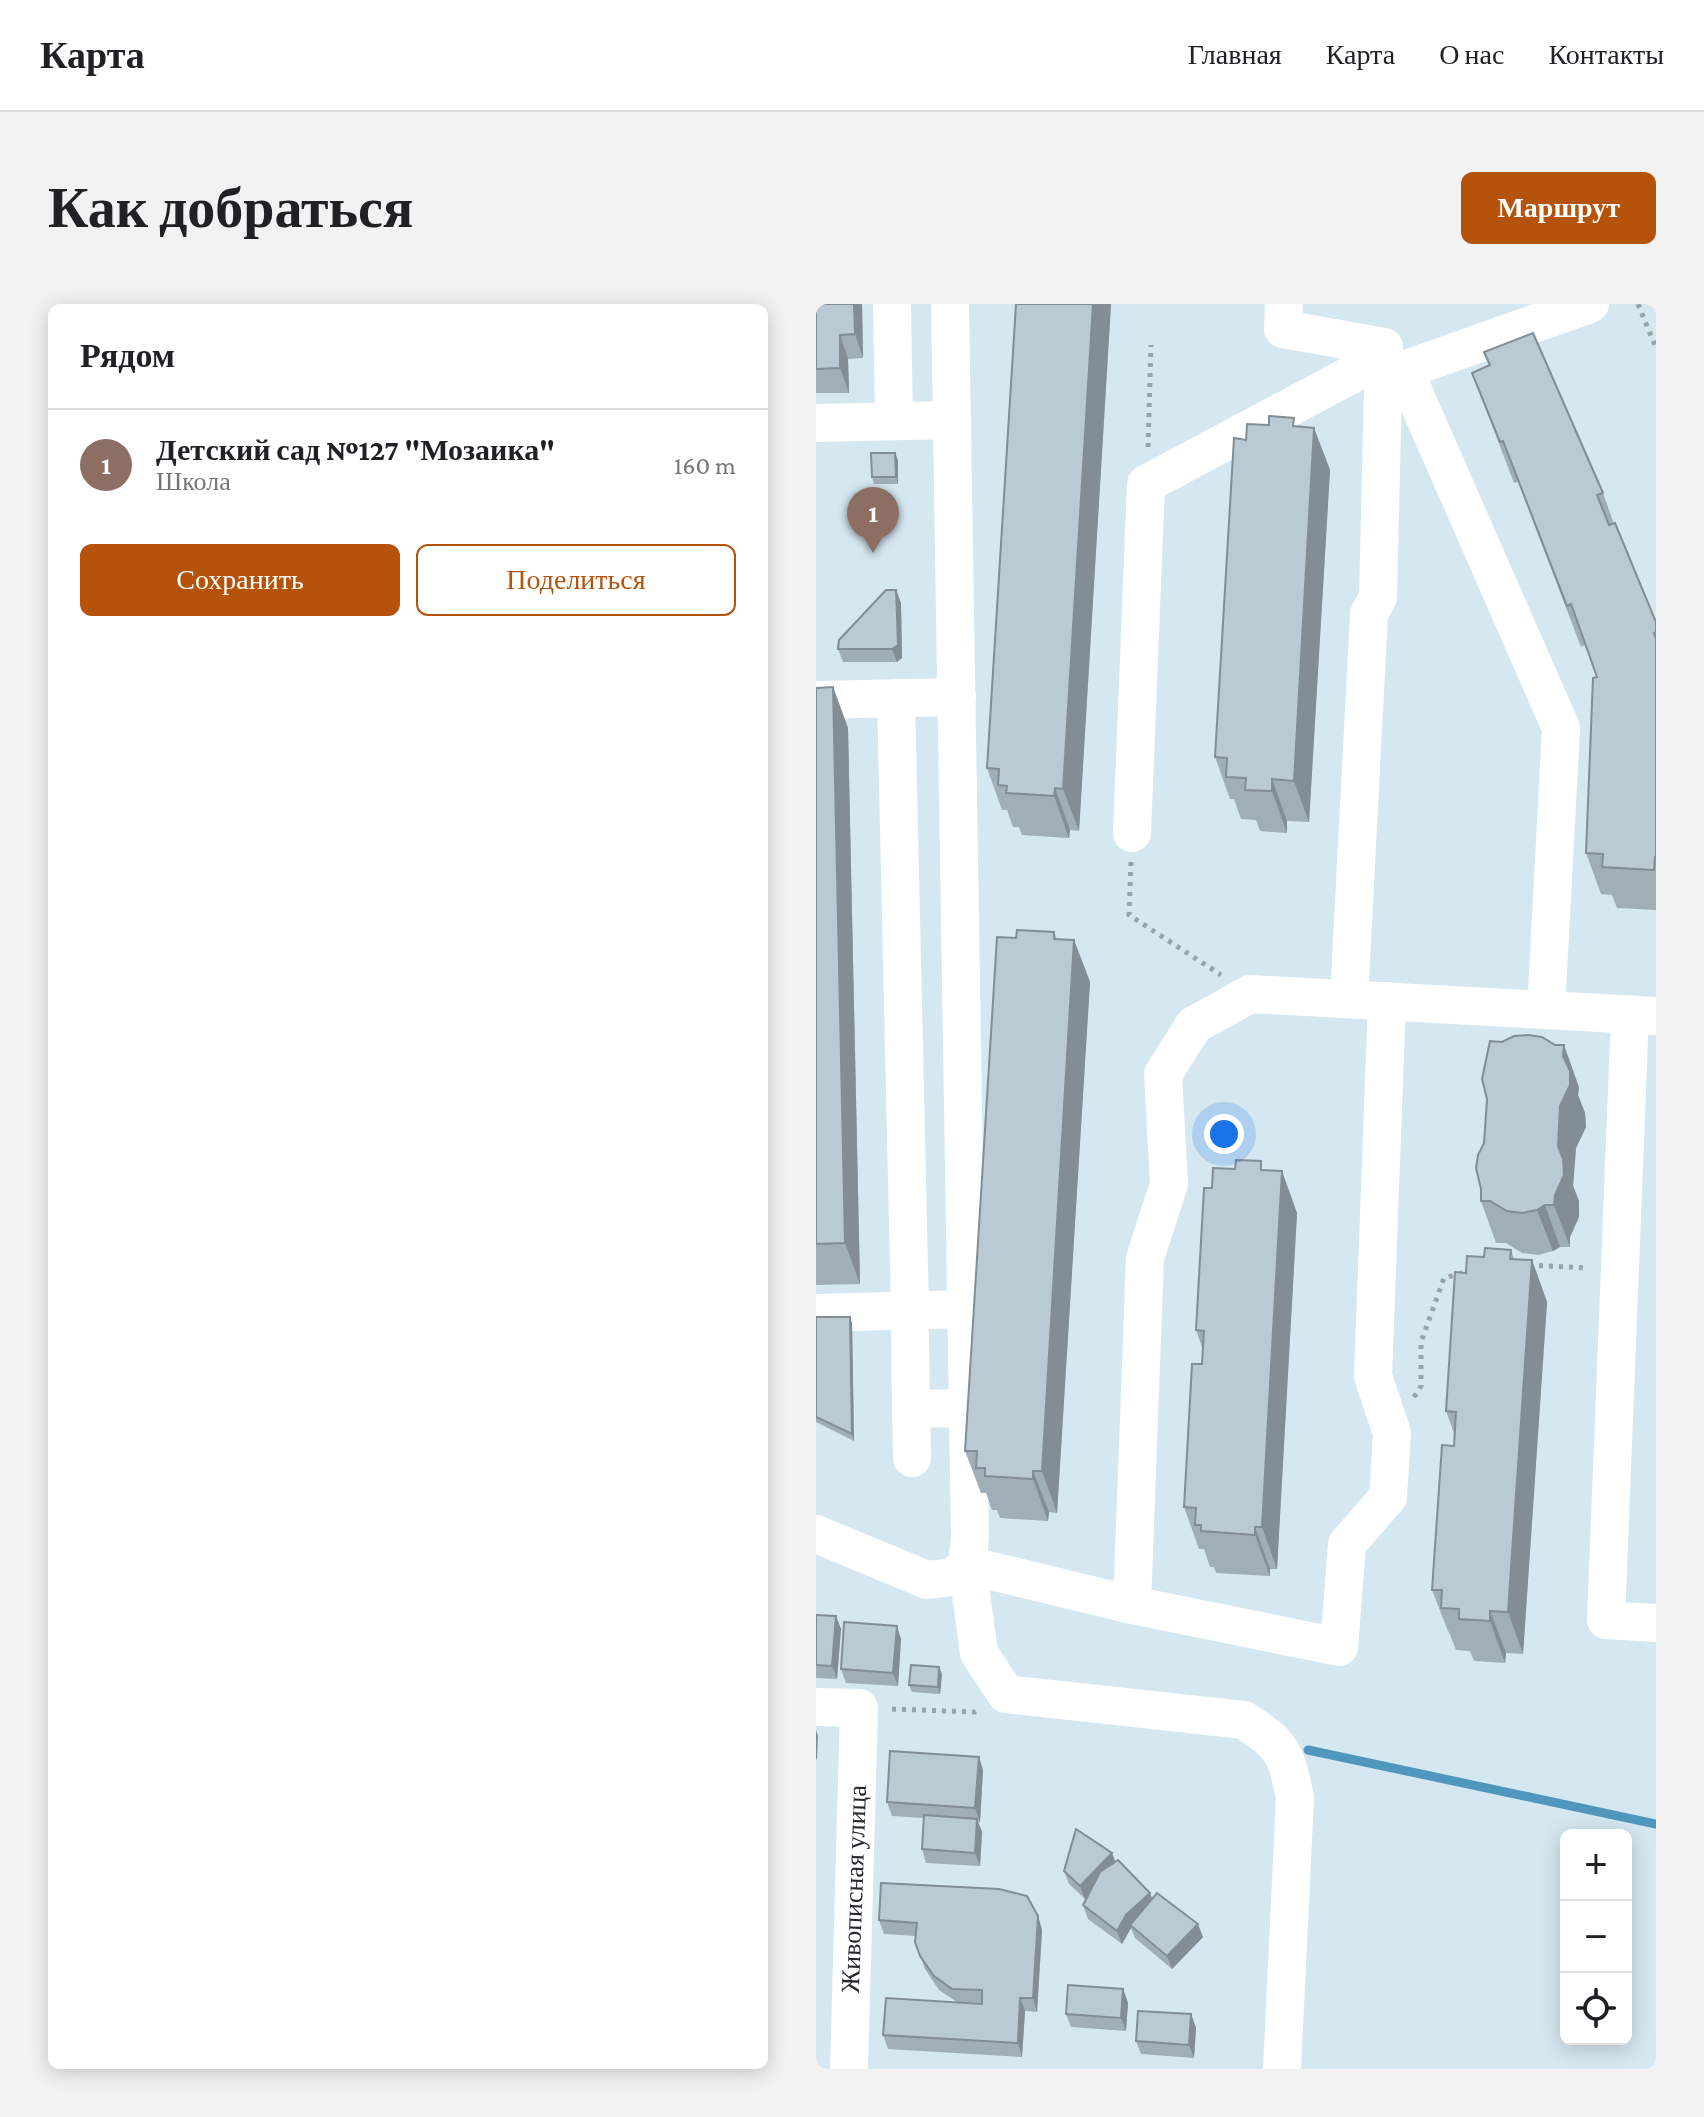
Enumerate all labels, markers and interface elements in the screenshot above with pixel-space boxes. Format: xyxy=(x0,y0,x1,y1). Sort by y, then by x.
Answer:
text: Карта xyxy=(40,34,145,76)
text: Главная xyxy=(1188,39,1282,70)
text: Карта xyxy=(1326,39,1395,70)
text: О нас xyxy=(1439,39,1504,70)
text: Контакты xyxy=(1548,39,1664,70)
button: Маршрут xyxy=(1461,172,1656,244)
text: Как добраться xyxy=(48,177,413,239)
text: Рядом xyxy=(80,337,175,374)
text: Детский сад №127 "Мозаика" xyxy=(156,433,555,466)
text: 1 xyxy=(101,451,111,480)
text: 160 m xyxy=(674,451,736,480)
text: Школа xyxy=(156,467,231,496)
pin: 1 xyxy=(847,487,899,553)
button: Сохранить xyxy=(80,544,400,616)
button: Поделиться xyxy=(416,544,736,616)
your location xyxy=(1204,1114,1244,1154)
street label: Живописная улица xyxy=(836,1784,872,1994)
map controls xyxy=(1560,1829,1632,2045)
button: + xyxy=(1560,1829,1632,1901)
button: − xyxy=(1560,1901,1632,1973)
button: locate xyxy=(1560,1973,1632,2045)

